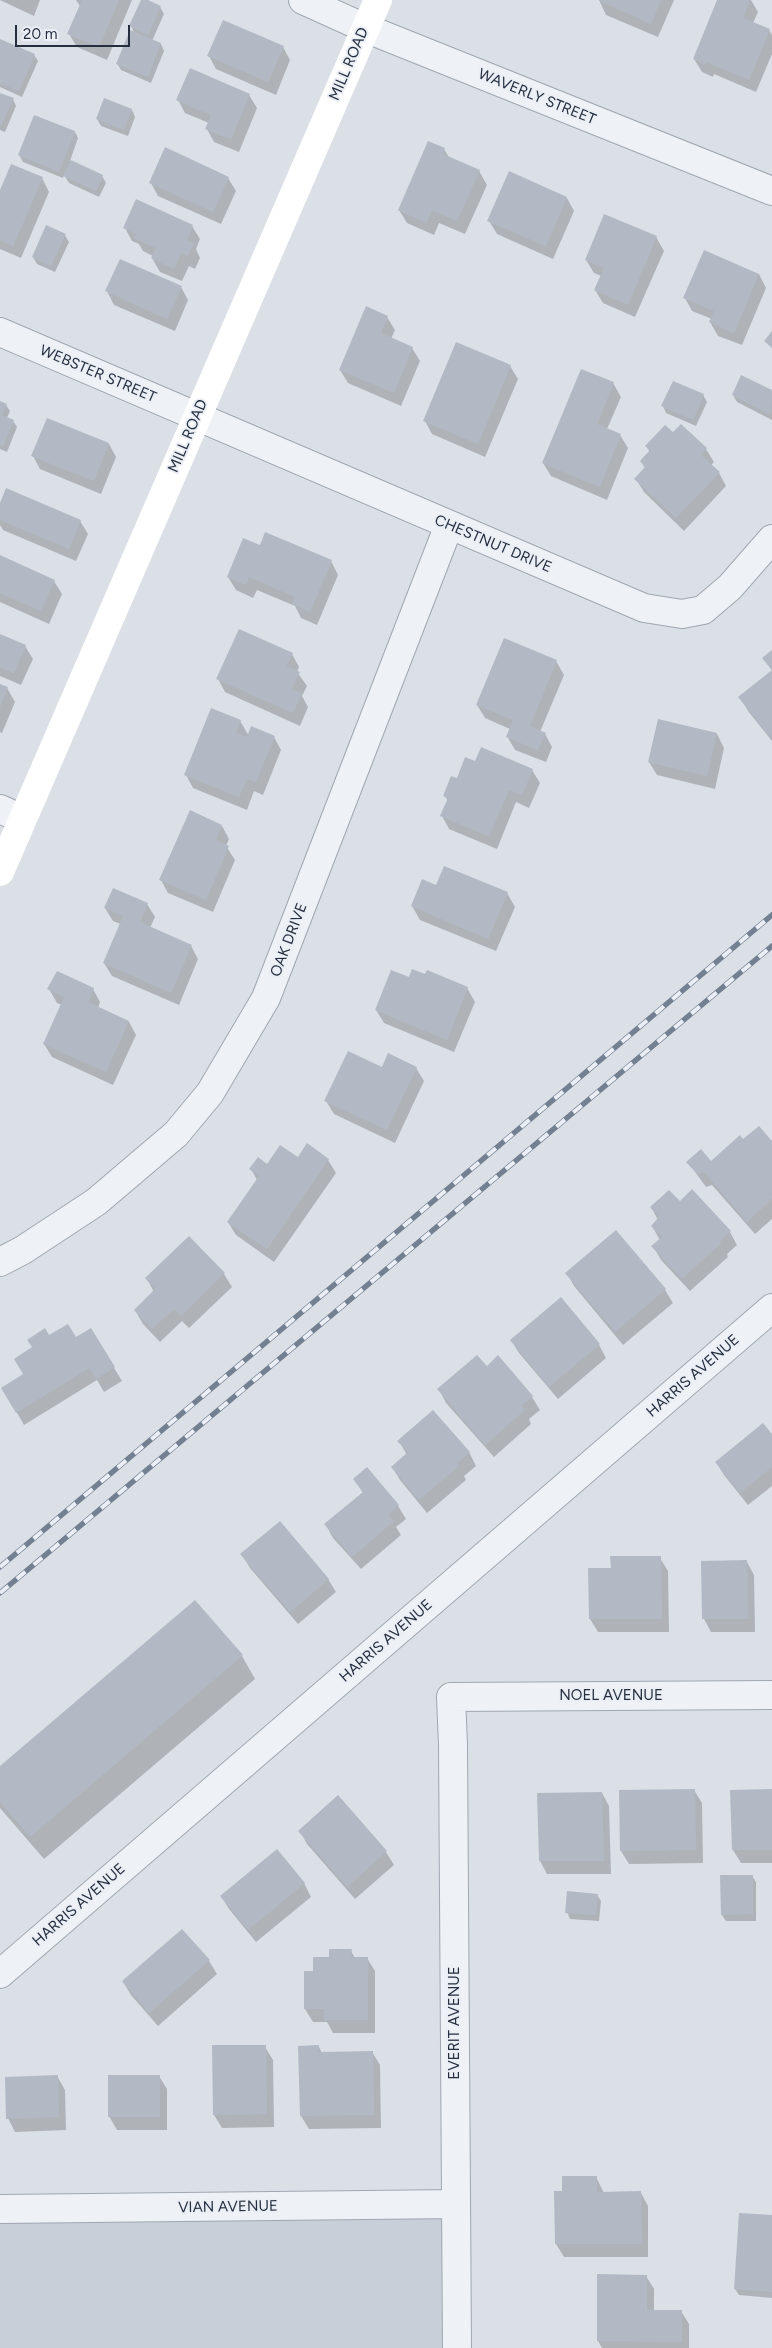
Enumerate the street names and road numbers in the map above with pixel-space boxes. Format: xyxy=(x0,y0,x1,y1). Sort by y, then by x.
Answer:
street label: MILL ROAD xyxy=(326,25,372,103)
street label: WAVERLY STREET xyxy=(476,65,598,129)
street label: WEBSTER STREET xyxy=(37,341,159,407)
street label: MILL ROAD xyxy=(165,397,211,475)
street label: CHESTNUT DRIVE xyxy=(432,511,554,577)
street label: OAK DRIVE xyxy=(267,901,311,979)
street label: HARRIS AVENUE xyxy=(643,1331,743,1421)
street label: HARRIS AVENUE xyxy=(336,1596,436,1686)
street label: NOEL AVENUE xyxy=(559,1687,663,1705)
street label: HARRIS AVENUE xyxy=(29,1860,129,1950)
street label: EVERIT AVENUE xyxy=(446,1966,464,2080)
street label: VIAN AVENUE xyxy=(178,2197,278,2217)

